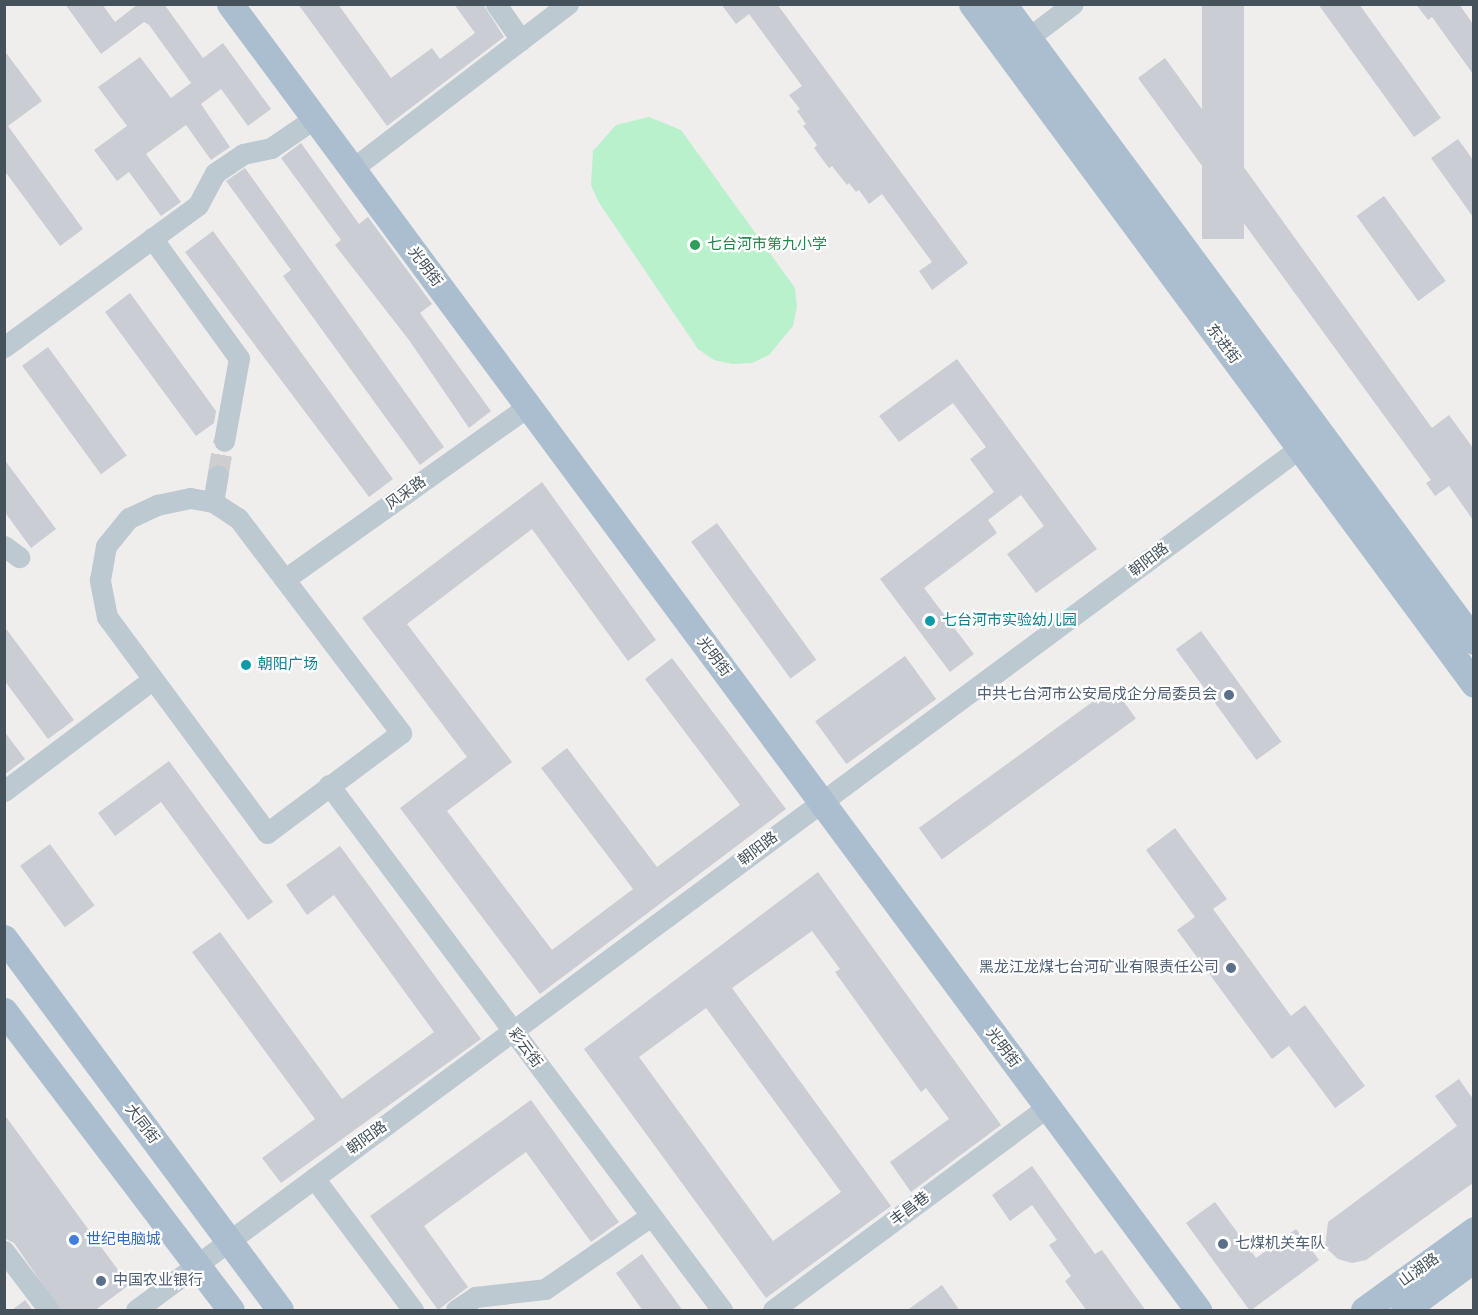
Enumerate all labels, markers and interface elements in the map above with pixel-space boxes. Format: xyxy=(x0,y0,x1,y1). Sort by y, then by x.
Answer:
place label: 七台河市第九小学 xyxy=(707,236,827,254)
marker: 七台河市第九小学 xyxy=(688,238,702,252)
street label: 光明街 xyxy=(404,244,446,290)
street label: 东进街 xyxy=(1202,321,1244,367)
street label: 风采路 xyxy=(383,472,429,514)
street label: 朝阳路 xyxy=(1126,539,1172,581)
place label: 七台河市实验幼儿园 xyxy=(942,612,1077,630)
marker: 七台河市实验幼儿园 xyxy=(923,614,937,628)
street label: 光明街 xyxy=(693,634,735,680)
place label: 朝阳广场 xyxy=(258,656,318,674)
marker: 朝阳广场 xyxy=(239,658,253,672)
place label: 中共七台河市公安局戍企分局委员会 xyxy=(977,686,1217,704)
marker: 中共七台河市公安局戍企分局委员会 xyxy=(1222,688,1236,702)
street label: 朝阳路 xyxy=(735,828,781,870)
place label: 黑龙江龙煤七台河矿业有限责任公司 xyxy=(979,959,1219,977)
marker: 黑龙江龙煤七台河矿业有限责任公司 xyxy=(1224,961,1238,975)
street label: 彩云街 xyxy=(504,1025,546,1071)
street label: 光明街 xyxy=(982,1025,1024,1071)
street label: 大同街 xyxy=(121,1101,163,1147)
street label: 朝阳路 xyxy=(344,1117,390,1159)
street label: 丰昌巷 xyxy=(887,1188,933,1230)
place label: 世纪电脑城 xyxy=(86,1231,161,1249)
marker: 世纪电脑城 xyxy=(67,1233,81,1247)
place label: 七煤机关车队 xyxy=(1235,1235,1325,1253)
marker: 七煤机关车队 xyxy=(1216,1237,1230,1251)
street label: 山湖路 xyxy=(1396,1249,1442,1291)
place label: 中国农业银行 xyxy=(113,1272,203,1290)
marker: 中国农业银行 xyxy=(94,1274,108,1288)

